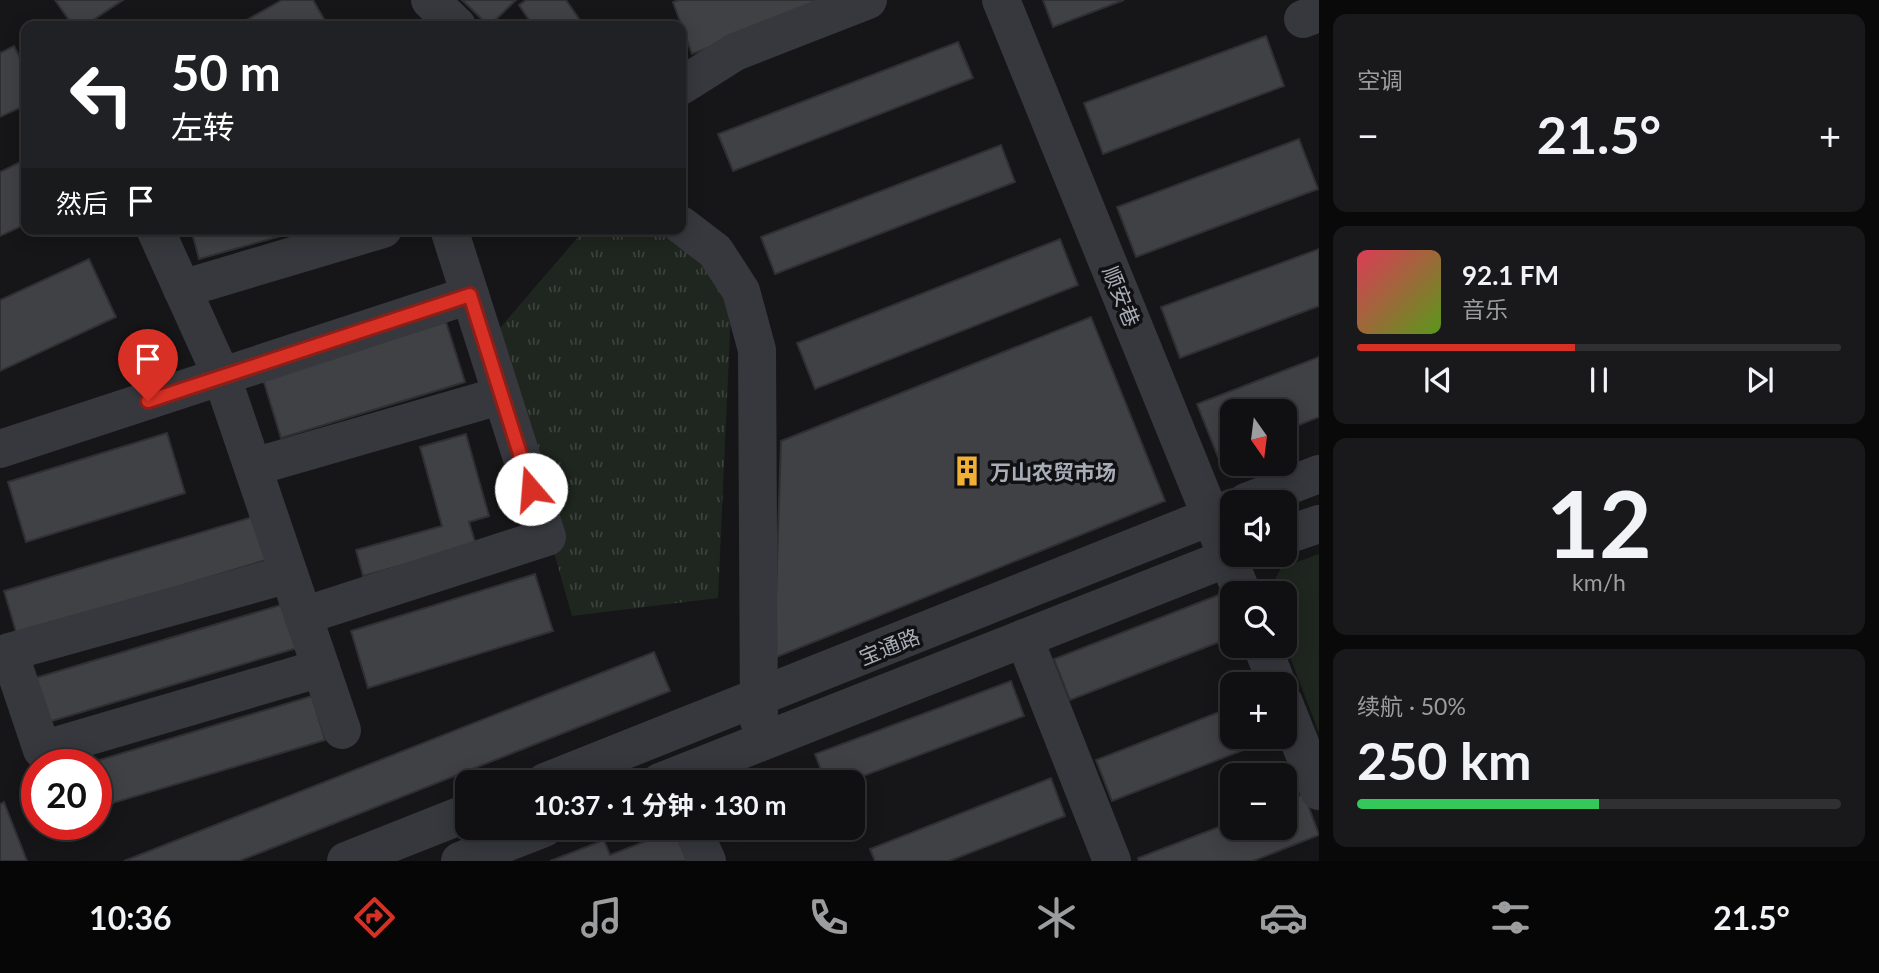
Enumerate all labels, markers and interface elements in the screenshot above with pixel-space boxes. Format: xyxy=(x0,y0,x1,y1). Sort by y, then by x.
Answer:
text: 50 m xyxy=(171,43,281,101)
icon: left xyxy=(56,49,147,140)
text: 空调 xyxy=(1357,66,1403,94)
text: 21.5° xyxy=(1537,103,1661,165)
text: 左转 xyxy=(171,107,235,146)
text: − xyxy=(1357,112,1379,158)
text: + xyxy=(1819,112,1841,158)
icon: arrive xyxy=(122,182,160,220)
text: 然后 xyxy=(56,187,108,219)
text: 92.1 FM xyxy=(1462,259,1559,291)
street label: 顺安巷 xyxy=(1099,262,1145,330)
text: 音乐 xyxy=(1462,295,1508,323)
pin xyxy=(118,329,178,401)
icon: arrive xyxy=(129,340,167,378)
icon: previous xyxy=(1419,361,1457,399)
icon: pause xyxy=(1580,361,1618,399)
icon: next xyxy=(1741,361,1779,399)
north arrow xyxy=(1220,399,1297,476)
map controls xyxy=(1220,399,1297,840)
position arrow xyxy=(494,452,568,526)
building icon: 万山农贸市场 xyxy=(950,454,984,488)
place label: 万山农贸市场 xyxy=(990,459,1116,484)
text: 12 xyxy=(1546,468,1652,577)
button: sound xyxy=(1220,490,1297,567)
text: km/h xyxy=(1572,568,1626,596)
button: search xyxy=(1220,581,1297,658)
street label: 宝通路 xyxy=(855,623,923,669)
button: + xyxy=(1220,672,1297,749)
text: 续航 · 50% xyxy=(1357,692,1466,720)
text: 250 km xyxy=(1357,729,1531,791)
speed limit sign: 20 xyxy=(21,749,112,840)
button: − xyxy=(1220,763,1297,840)
text: 10:37 · 1 分钟 · 130 m xyxy=(533,789,787,821)
icon: directions xyxy=(350,893,399,942)
icon: music xyxy=(577,893,626,942)
icon: phone xyxy=(804,893,853,942)
icon: climate xyxy=(1032,893,1081,942)
icon: car xyxy=(1259,893,1308,942)
icon: filters xyxy=(1486,893,1535,942)
text: 10:36 xyxy=(89,898,172,937)
text: 21.5° xyxy=(1713,898,1790,937)

